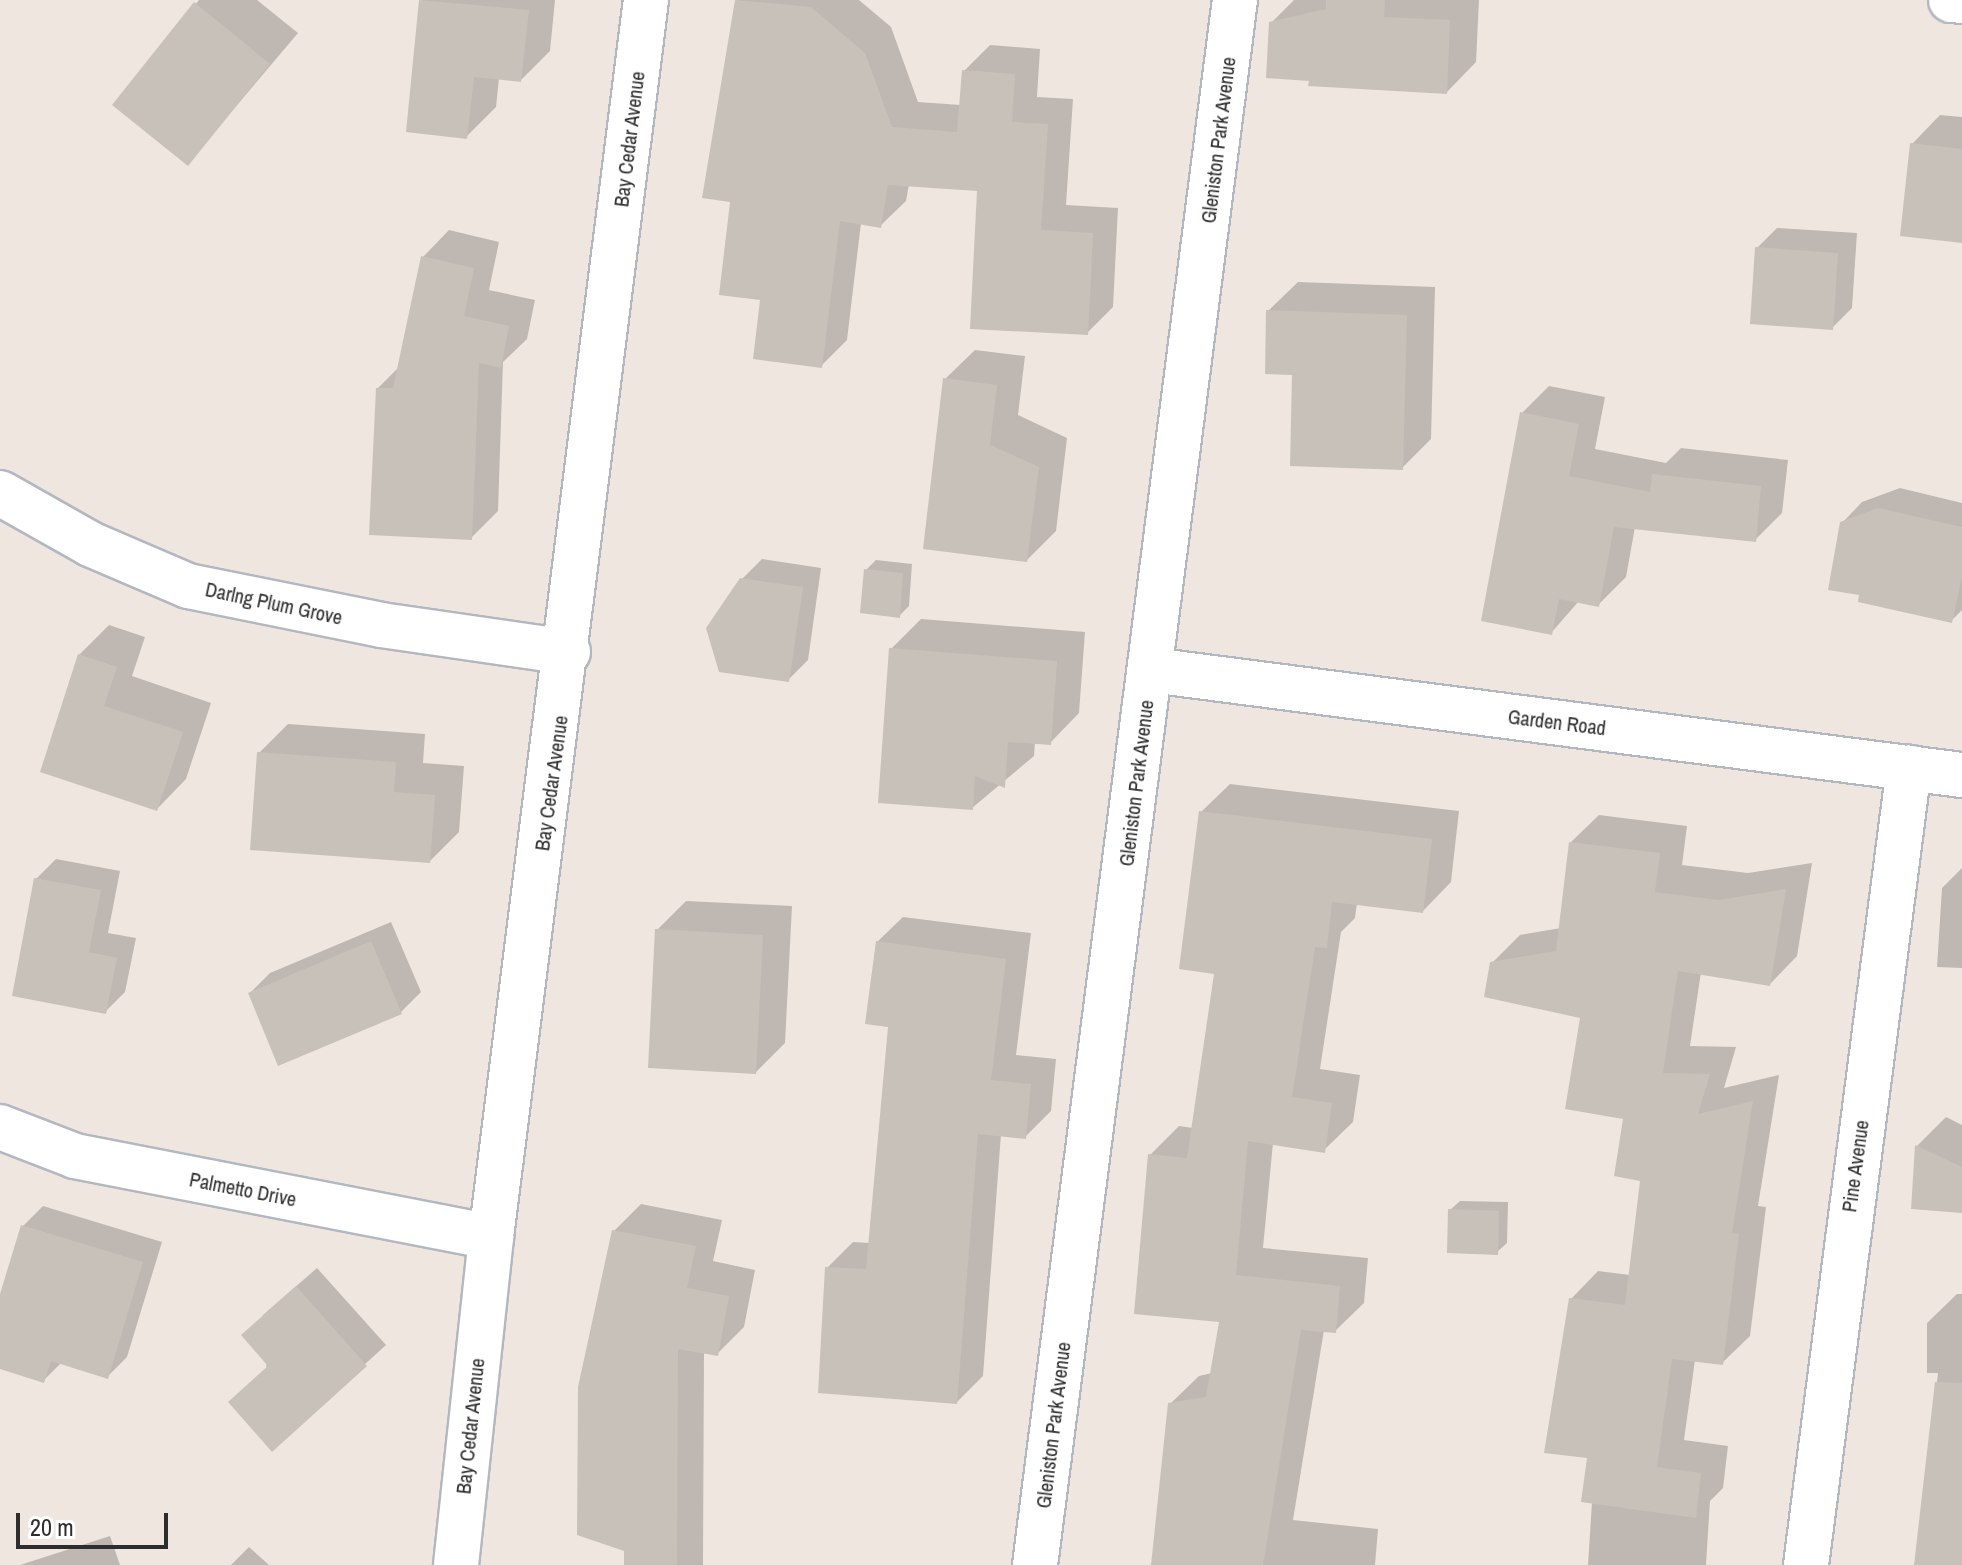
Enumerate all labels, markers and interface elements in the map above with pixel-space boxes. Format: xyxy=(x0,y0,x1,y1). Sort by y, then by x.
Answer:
street label: Gleniston Park Avenue xyxy=(1196,55,1240,225)
street label: Bay Cedar Avenue xyxy=(609,69,649,209)
street label: Darlng Plum Grove xyxy=(203,577,345,629)
street label: Gleniston Park Avenue xyxy=(1114,698,1158,868)
street label: Garden Road xyxy=(1507,704,1607,740)
street label: Bay Cedar Avenue xyxy=(530,713,572,853)
street label: Pine Avenue xyxy=(1837,1118,1873,1214)
street label: Palmetto Drive xyxy=(187,1167,299,1211)
street label: Gleniston Park Avenue xyxy=(1031,1340,1075,1510)
street label: Bay Cedar Avenue xyxy=(451,1356,489,1496)
scale bar xyxy=(20,1497,172,1547)
text: 20 m xyxy=(30,1511,74,1543)

